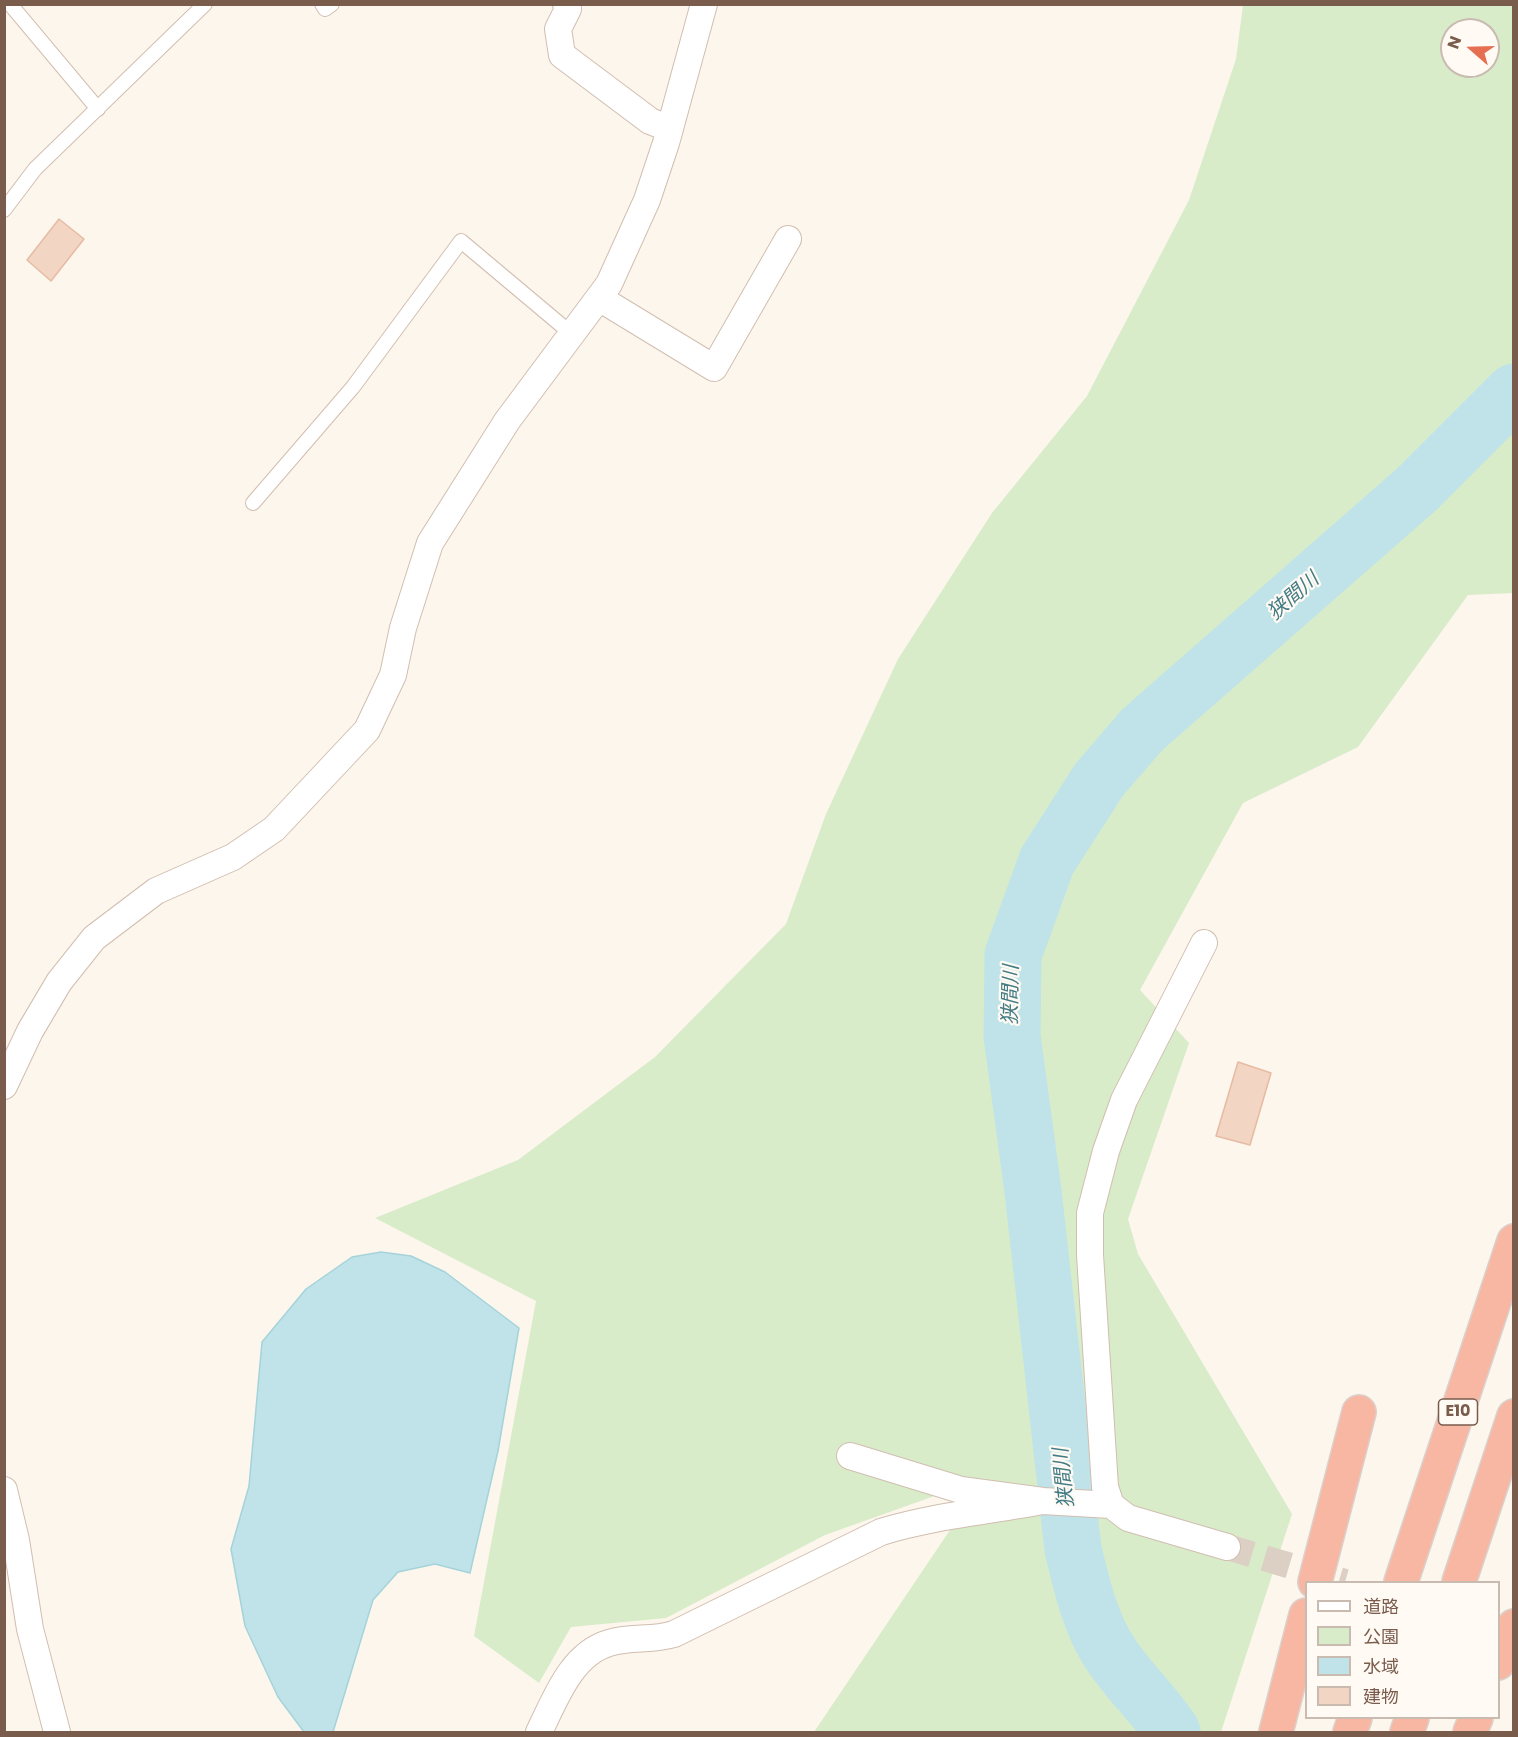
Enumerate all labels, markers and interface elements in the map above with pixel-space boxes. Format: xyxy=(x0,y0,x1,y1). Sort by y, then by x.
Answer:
north arrow xyxy=(1440,18,1500,78)
text: N xyxy=(1442,33,1467,52)
water label: 狭間川 xyxy=(1263,568,1325,626)
water label: 狭間川 xyxy=(999,965,1025,1025)
road number: E10 xyxy=(1438,1399,1478,1425)
water label: 狭間川 xyxy=(1050,1447,1080,1509)
legend xyxy=(1305,1581,1500,1719)
text: 道路 xyxy=(1363,1594,1399,1619)
text: 公園 xyxy=(1363,1624,1399,1649)
text: 水域 xyxy=(1363,1654,1399,1679)
text: 建物 xyxy=(1363,1684,1399,1709)

